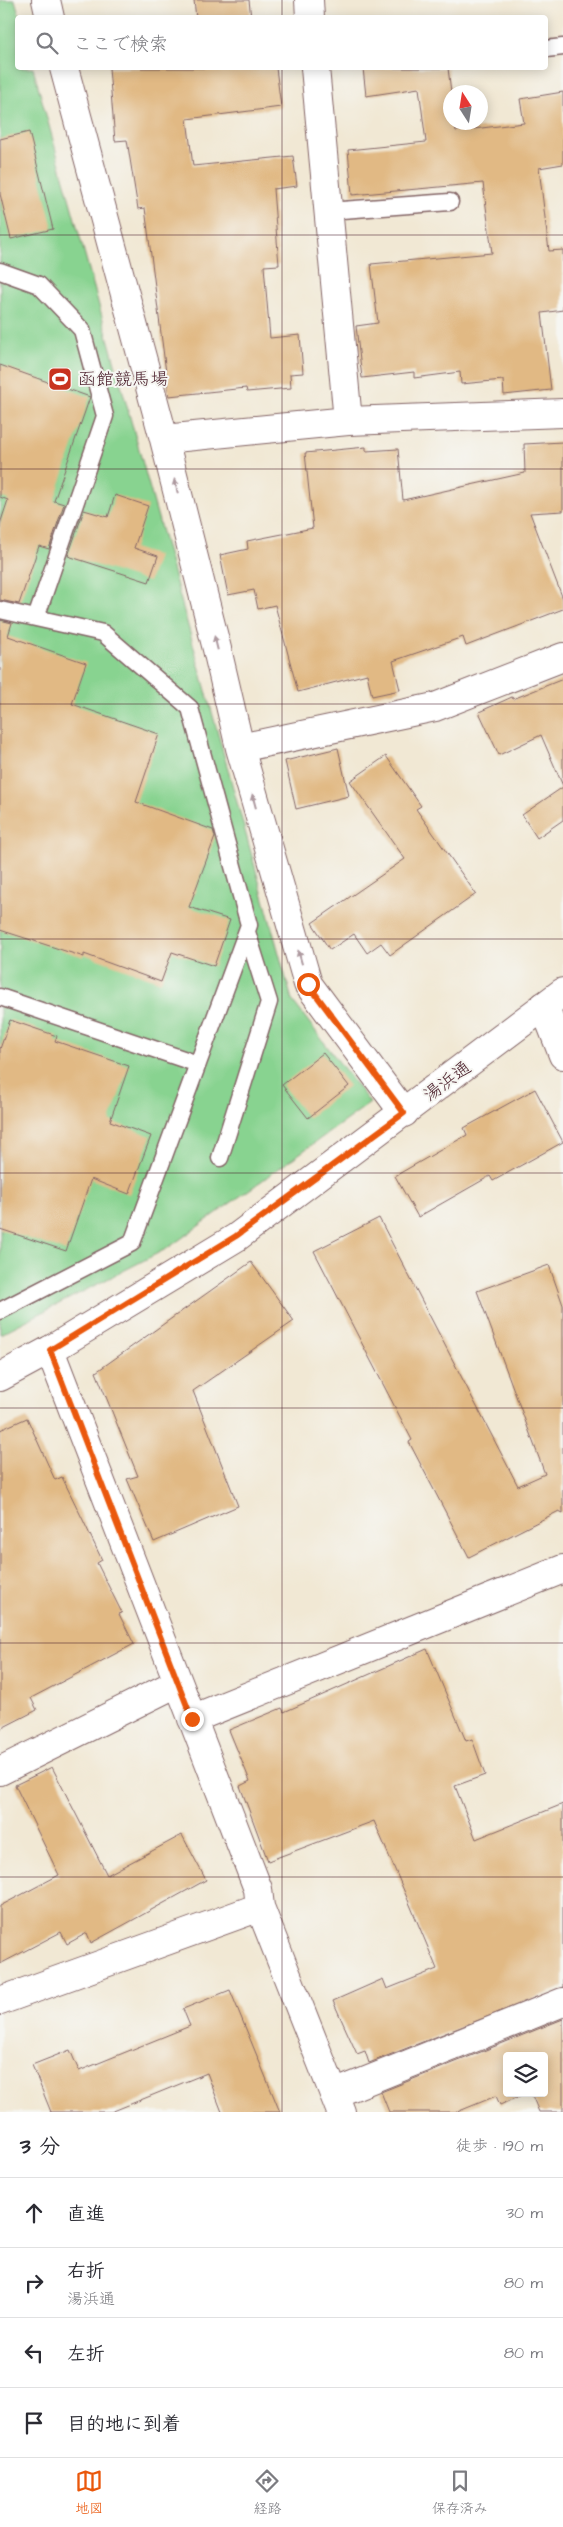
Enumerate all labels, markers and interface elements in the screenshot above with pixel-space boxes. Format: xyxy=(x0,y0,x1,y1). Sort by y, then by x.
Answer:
search box xyxy=(15,15,548,70)
icon: search xyxy=(33,29,61,57)
text: ここで検索 xyxy=(73,31,168,58)
north arrow xyxy=(443,85,488,130)
sports icon: 函館競馬場 xyxy=(47,366,73,392)
place label: 函館競馬場 xyxy=(78,367,168,392)
one-way arrow xyxy=(171,478,179,493)
one-way arrow xyxy=(212,636,220,651)
one-way arrow xyxy=(250,794,258,809)
one-way arrow xyxy=(296,949,304,964)
route start xyxy=(297,973,320,996)
street label: 湯浜通 xyxy=(418,1055,476,1108)
route end xyxy=(181,1708,204,1731)
map controls xyxy=(503,2052,548,2097)
button: layers xyxy=(503,2052,548,2097)
text: 3 分 xyxy=(20,2132,60,2161)
text: 徒歩 · 190 m xyxy=(456,2135,543,2157)
icon: ahead xyxy=(20,2199,48,2227)
text: 直進 xyxy=(67,2201,105,2228)
text: 30 m xyxy=(506,2202,543,2224)
text: 右折 xyxy=(67,2258,105,2285)
icon: right xyxy=(20,2269,48,2297)
text: 80 m xyxy=(504,2272,543,2294)
text: 湯浜通 xyxy=(67,2288,115,2310)
icon: left xyxy=(20,2339,48,2367)
text: 左折 xyxy=(67,2341,105,2368)
text: 80 m xyxy=(504,2342,543,2364)
icon: arrive xyxy=(20,2409,48,2437)
text: 目的地に到着 xyxy=(67,2411,181,2438)
tab: 地図 xyxy=(75,2467,103,2519)
tab: 経路 xyxy=(253,2467,281,2519)
tab: 保存済み xyxy=(432,2467,488,2519)

